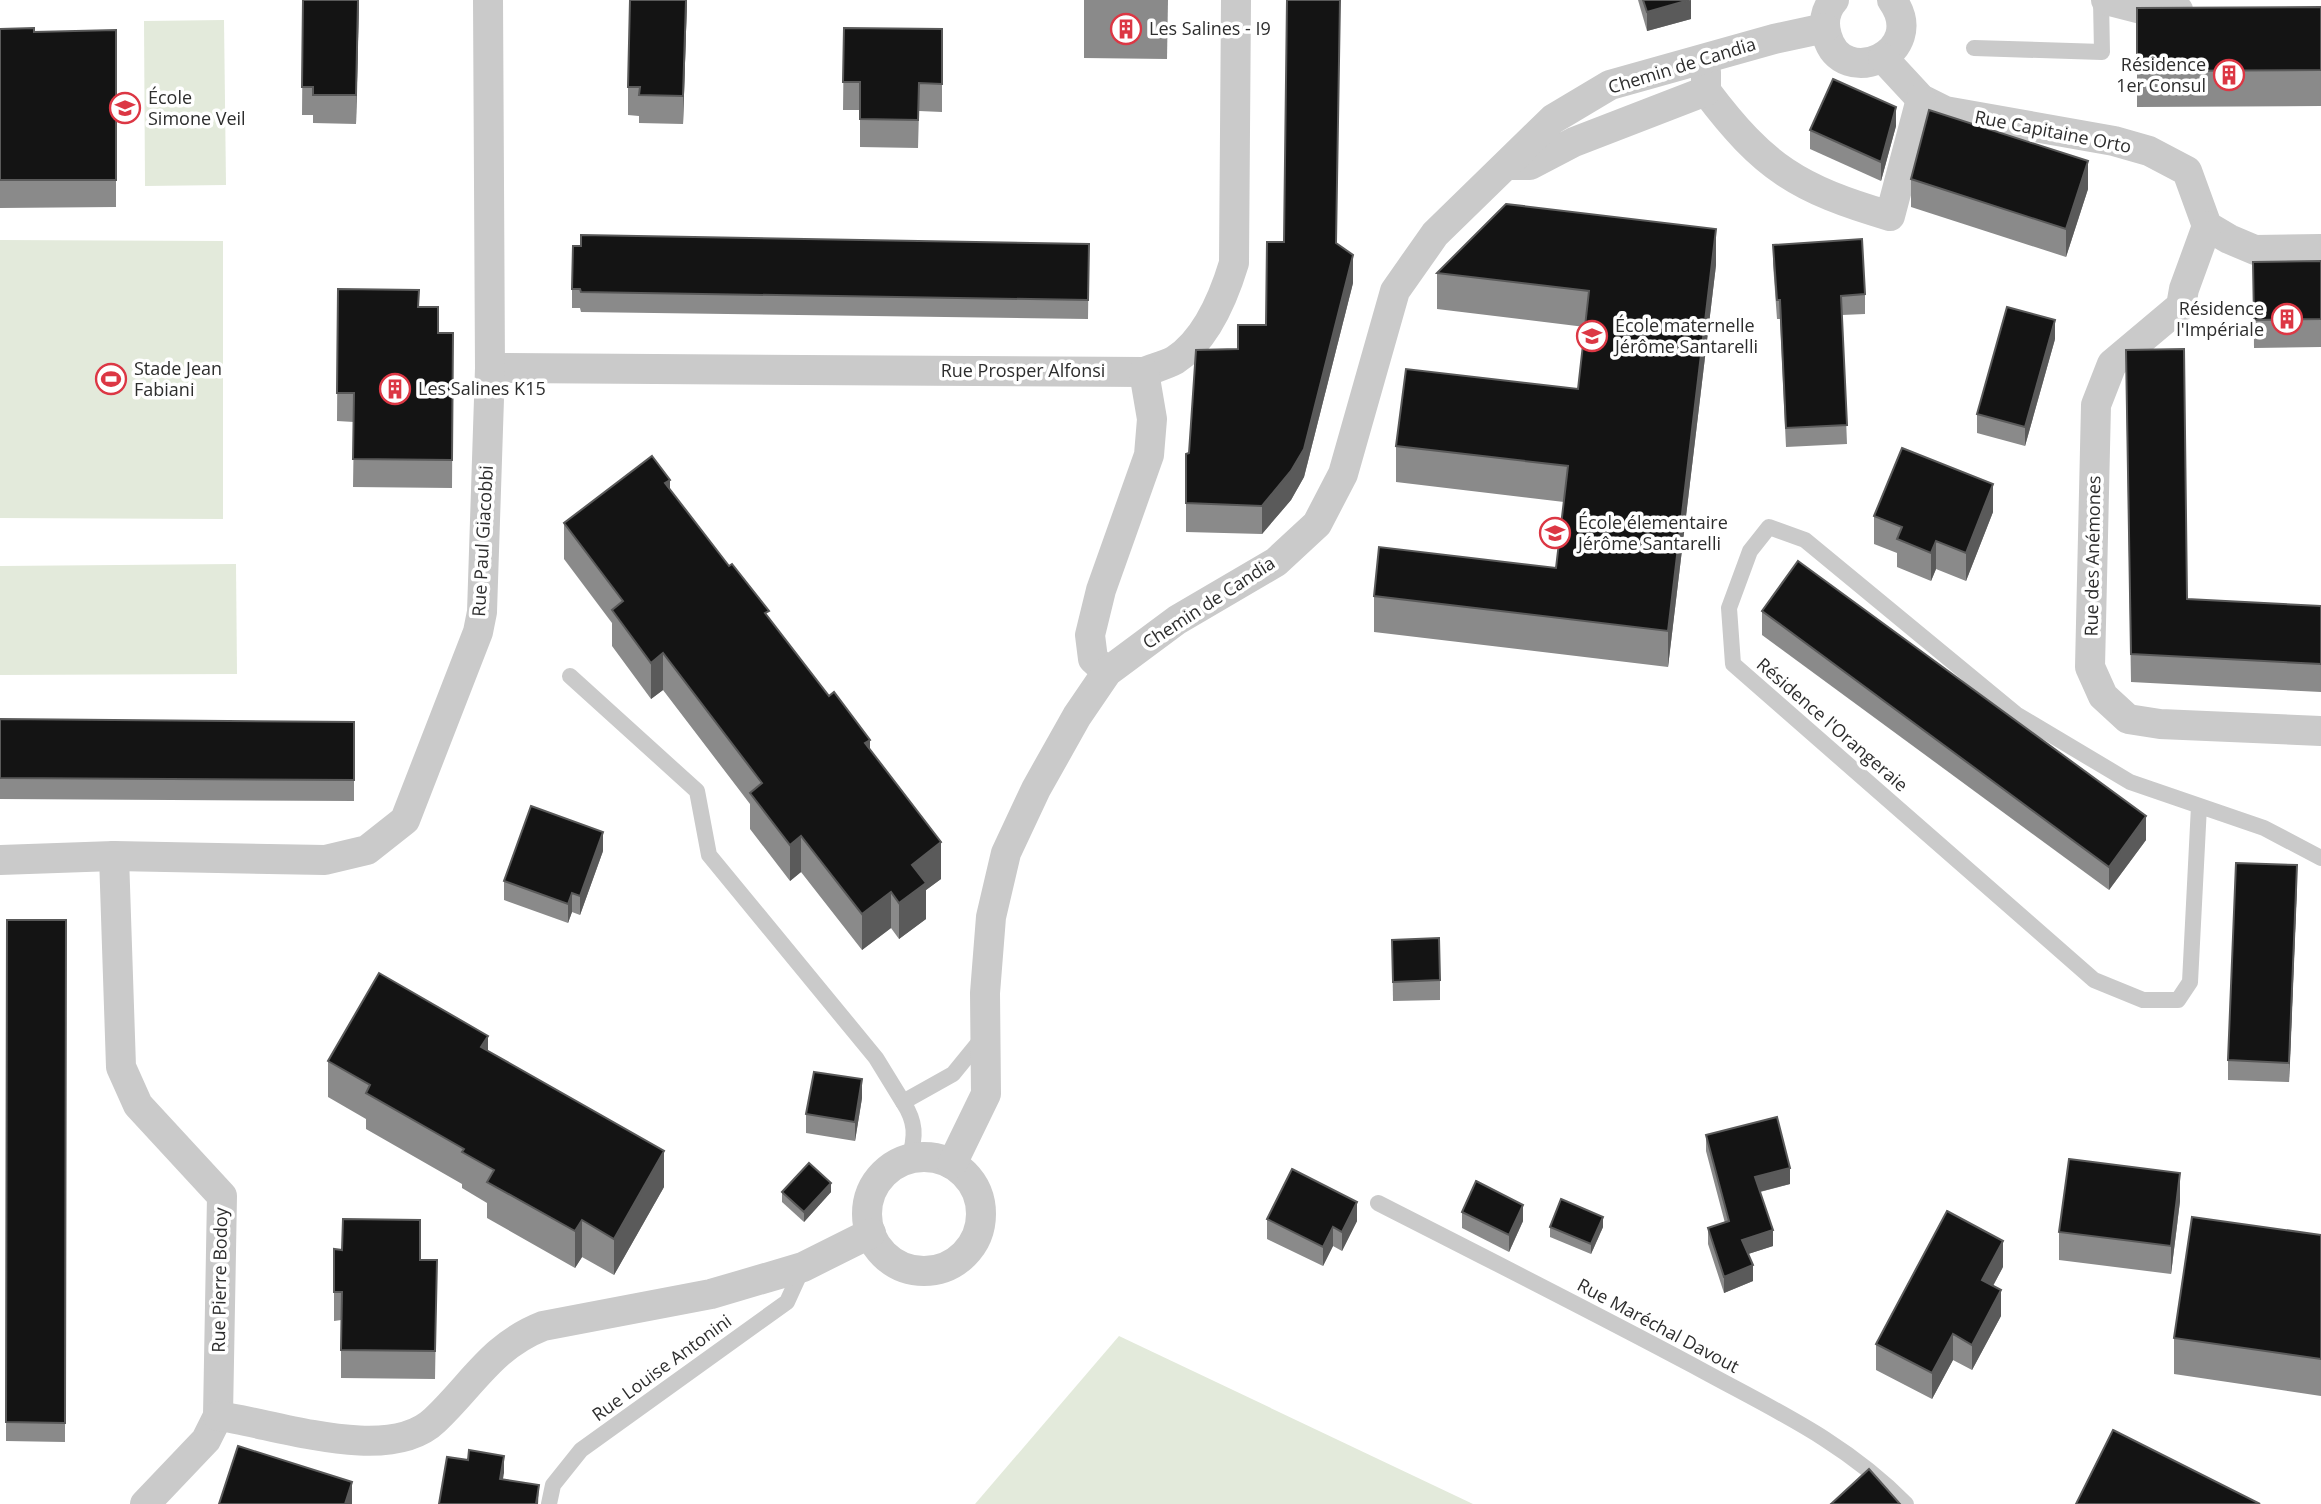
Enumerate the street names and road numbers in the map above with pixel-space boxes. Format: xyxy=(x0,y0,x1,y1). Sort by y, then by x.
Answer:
street label: Chemin de Candia xyxy=(1605,31,1758,99)
street label: Rue Capitaine Orto xyxy=(1973,104,2134,158)
street label: Rue Prosper Alfonsi xyxy=(941,358,1105,382)
street label: Rue Paul Giacobbi xyxy=(466,465,498,617)
street label: Rue des Anémones xyxy=(2079,475,2105,637)
street label: Chemin de Candia xyxy=(1138,550,1279,654)
street label: Résidence l'Orangeraie xyxy=(1752,652,1913,797)
street label: Rue Pierre Bodoy xyxy=(206,1206,232,1353)
street label: Rue Maréchal Davout xyxy=(1573,1272,1743,1378)
street label: Rue Louise Antonini xyxy=(587,1308,736,1426)

